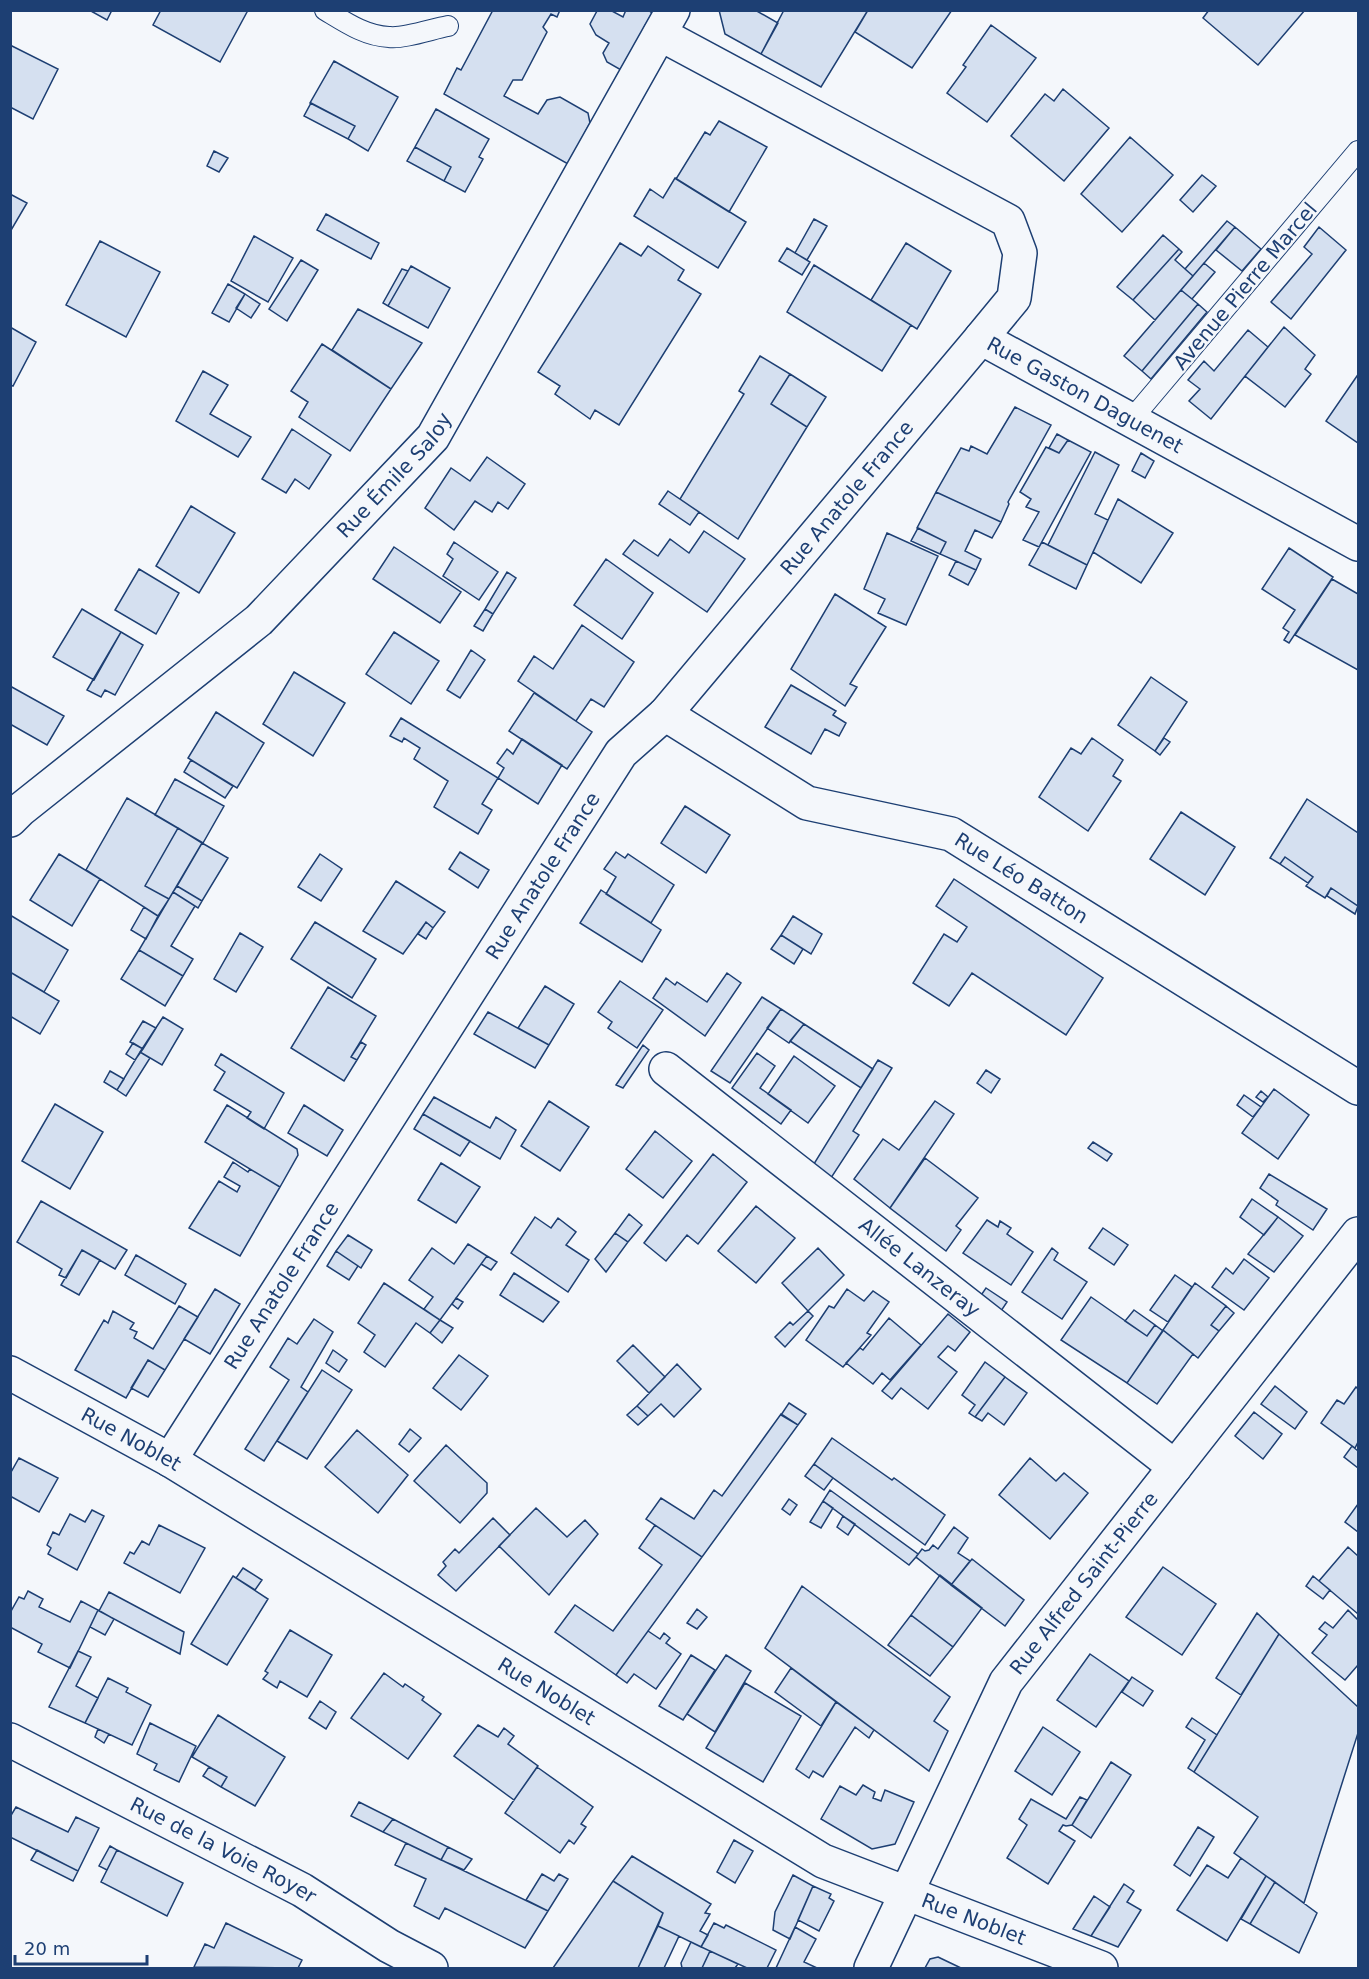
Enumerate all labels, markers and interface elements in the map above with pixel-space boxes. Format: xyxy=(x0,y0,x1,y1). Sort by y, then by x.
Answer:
street label: Avenue Pierre Marcel xyxy=(1168,198,1322,374)
street label: Rue Gaston Daguenet xyxy=(983,332,1187,458)
street label: Rue Émile Saloy xyxy=(332,408,457,543)
street label: Rue Anatole France xyxy=(775,416,918,580)
street label: Rue Anatole France xyxy=(480,788,605,964)
street label: Rue Léo Batton xyxy=(950,827,1093,929)
street label: Rue Anatole France xyxy=(219,1197,344,1374)
street label: Allée Lanzeray xyxy=(854,1213,985,1322)
street label: Rue Noblet xyxy=(77,1402,186,1476)
street label: Rue Alfred Saint-Pierre xyxy=(1005,1487,1163,1679)
street label: Rue Noblet xyxy=(493,1652,600,1730)
street label: Rue de la Voie Royer xyxy=(126,1792,322,1909)
street label: Rue Noblet xyxy=(918,1888,1030,1950)
scale bar xyxy=(15,1928,147,1966)
text: 20 m xyxy=(24,1938,70,1959)

